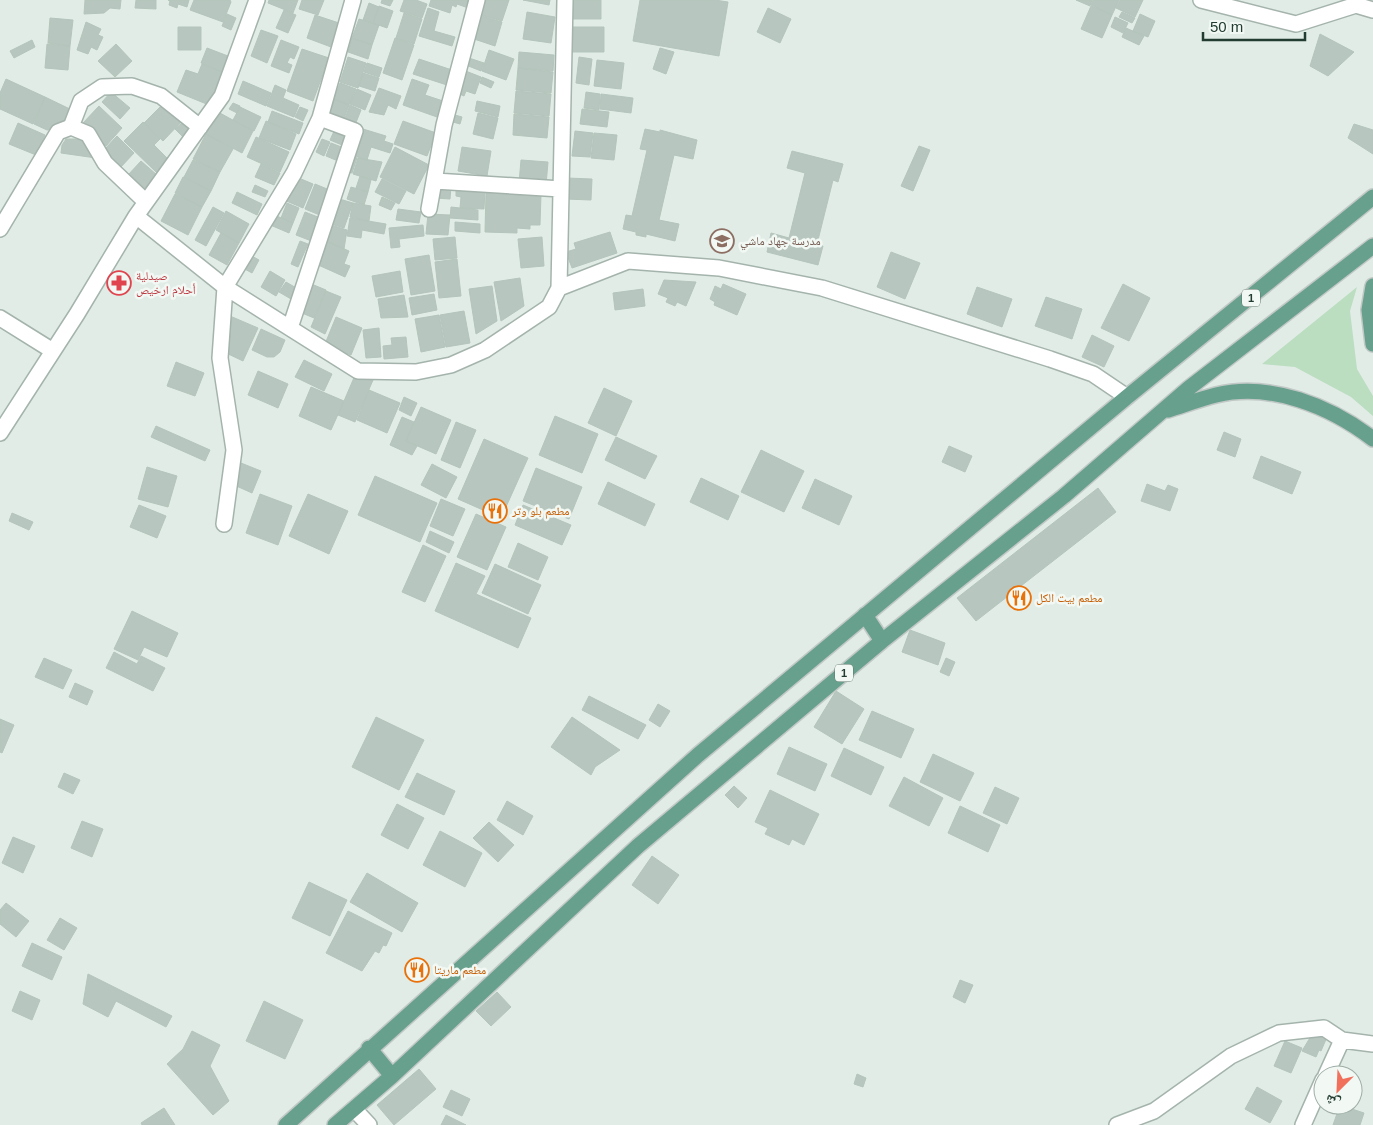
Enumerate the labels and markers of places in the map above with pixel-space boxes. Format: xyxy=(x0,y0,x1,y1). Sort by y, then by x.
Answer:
school or university icon: مدرسة جهاد ماشي xyxy=(709,228,735,254)
place label: مدرسة جهاد ماشي xyxy=(740,234,821,251)
place label: صيدلية أحلام ارخيص xyxy=(136,269,196,298)
pharmacy icon: صيدلية أحلام ارخيص xyxy=(106,270,132,296)
restaurant icon: مطعم بلو وتر xyxy=(482,498,508,524)
place label: مطعم بلو وتر xyxy=(511,504,569,519)
restaurant icon: مطعم بيت الكل xyxy=(1006,585,1032,611)
place label: مطعم بيت الكل xyxy=(1036,591,1102,606)
restaurant icon: مطعم ماريتا xyxy=(404,957,430,983)
place label: مطعم ماريتا xyxy=(434,963,486,978)

